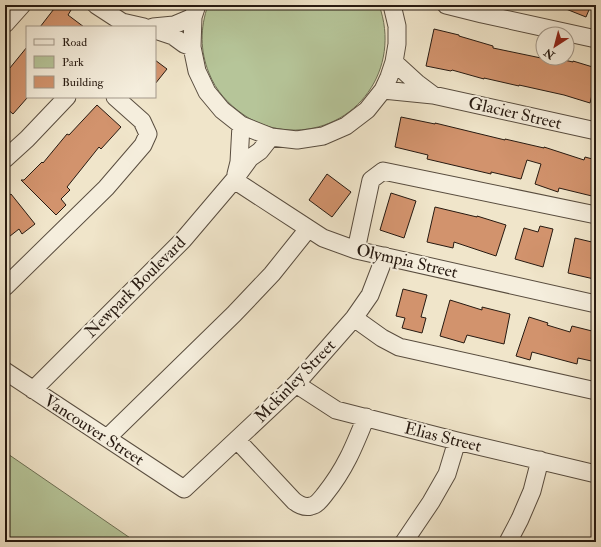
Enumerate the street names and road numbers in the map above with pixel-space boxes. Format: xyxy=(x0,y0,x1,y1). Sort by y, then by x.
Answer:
street label: Glacier Street xyxy=(466,92,564,134)
street label: Newpark Boulevard xyxy=(80,232,191,343)
street label: Olympia Street xyxy=(354,239,460,284)
street label: Mckinley Street xyxy=(250,335,341,428)
street label: Vancouver Street xyxy=(40,390,148,470)
street label: Elias Street xyxy=(402,417,484,457)

